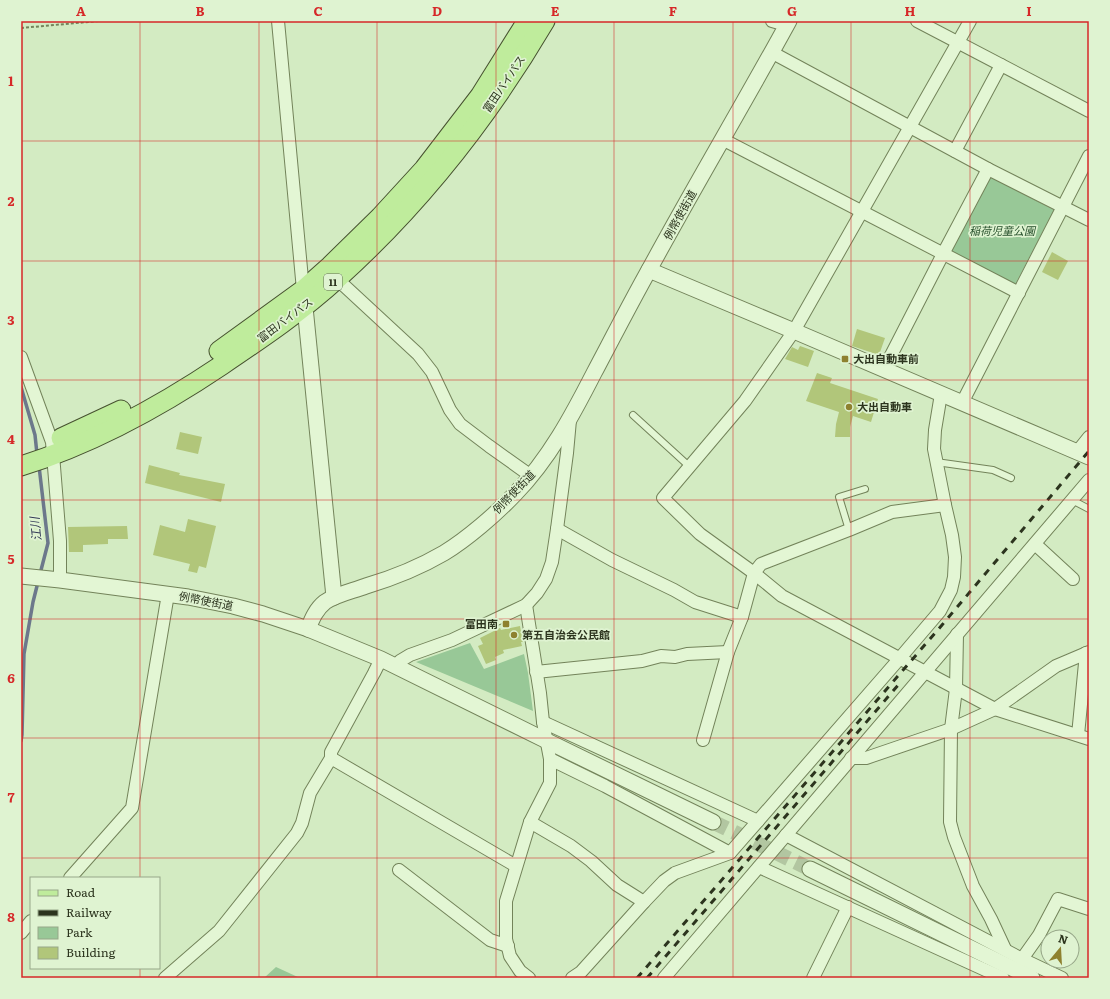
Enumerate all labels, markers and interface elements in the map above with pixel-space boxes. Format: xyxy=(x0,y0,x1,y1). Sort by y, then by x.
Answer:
text: A xyxy=(76,1,86,20)
text: B xyxy=(196,1,205,20)
text: C xyxy=(313,1,323,20)
text: D xyxy=(432,1,442,20)
text: E xyxy=(551,1,560,20)
text: F xyxy=(669,1,677,20)
text: G xyxy=(787,1,797,20)
text: H xyxy=(905,1,916,20)
text: I xyxy=(1026,1,1032,20)
street label: 富田バイパス xyxy=(478,52,528,115)
text: 1 xyxy=(8,71,14,90)
street label: 例幣使街道 xyxy=(659,187,699,242)
text: 2 xyxy=(8,191,15,210)
park label: 稲荷児童公園 xyxy=(969,222,1037,238)
road number: 11 xyxy=(324,274,342,290)
street label: 富田バイパス xyxy=(253,293,315,345)
text: 3 xyxy=(7,310,15,329)
place label: 大出自動車前 xyxy=(853,350,919,366)
marker: 大出自動車前 xyxy=(840,354,850,364)
place label: 大出自動車 xyxy=(857,398,912,414)
marker: 大出自動車 xyxy=(844,402,854,412)
text: 4 xyxy=(7,429,15,448)
street label: 例幣使街道 xyxy=(488,466,538,517)
water label: 江川 xyxy=(25,514,45,542)
text: 5 xyxy=(7,549,15,568)
street label: 例幣使街道 xyxy=(178,587,235,613)
place label: 富田南 xyxy=(465,615,498,631)
marker: 富田南 xyxy=(501,619,511,629)
place label: 第五自治会公民館 xyxy=(522,626,610,642)
marker: 第五自治会公民館 xyxy=(509,630,519,640)
text: 6 xyxy=(7,668,15,687)
text: 7 xyxy=(7,787,15,806)
legend xyxy=(30,877,160,969)
text: Road xyxy=(66,883,96,901)
text: Railway xyxy=(66,903,112,921)
text: 8 xyxy=(7,907,15,926)
text: Park xyxy=(66,923,93,941)
north arrow xyxy=(1040,929,1080,969)
text: N xyxy=(1057,930,1070,948)
text: Building xyxy=(66,943,116,961)

